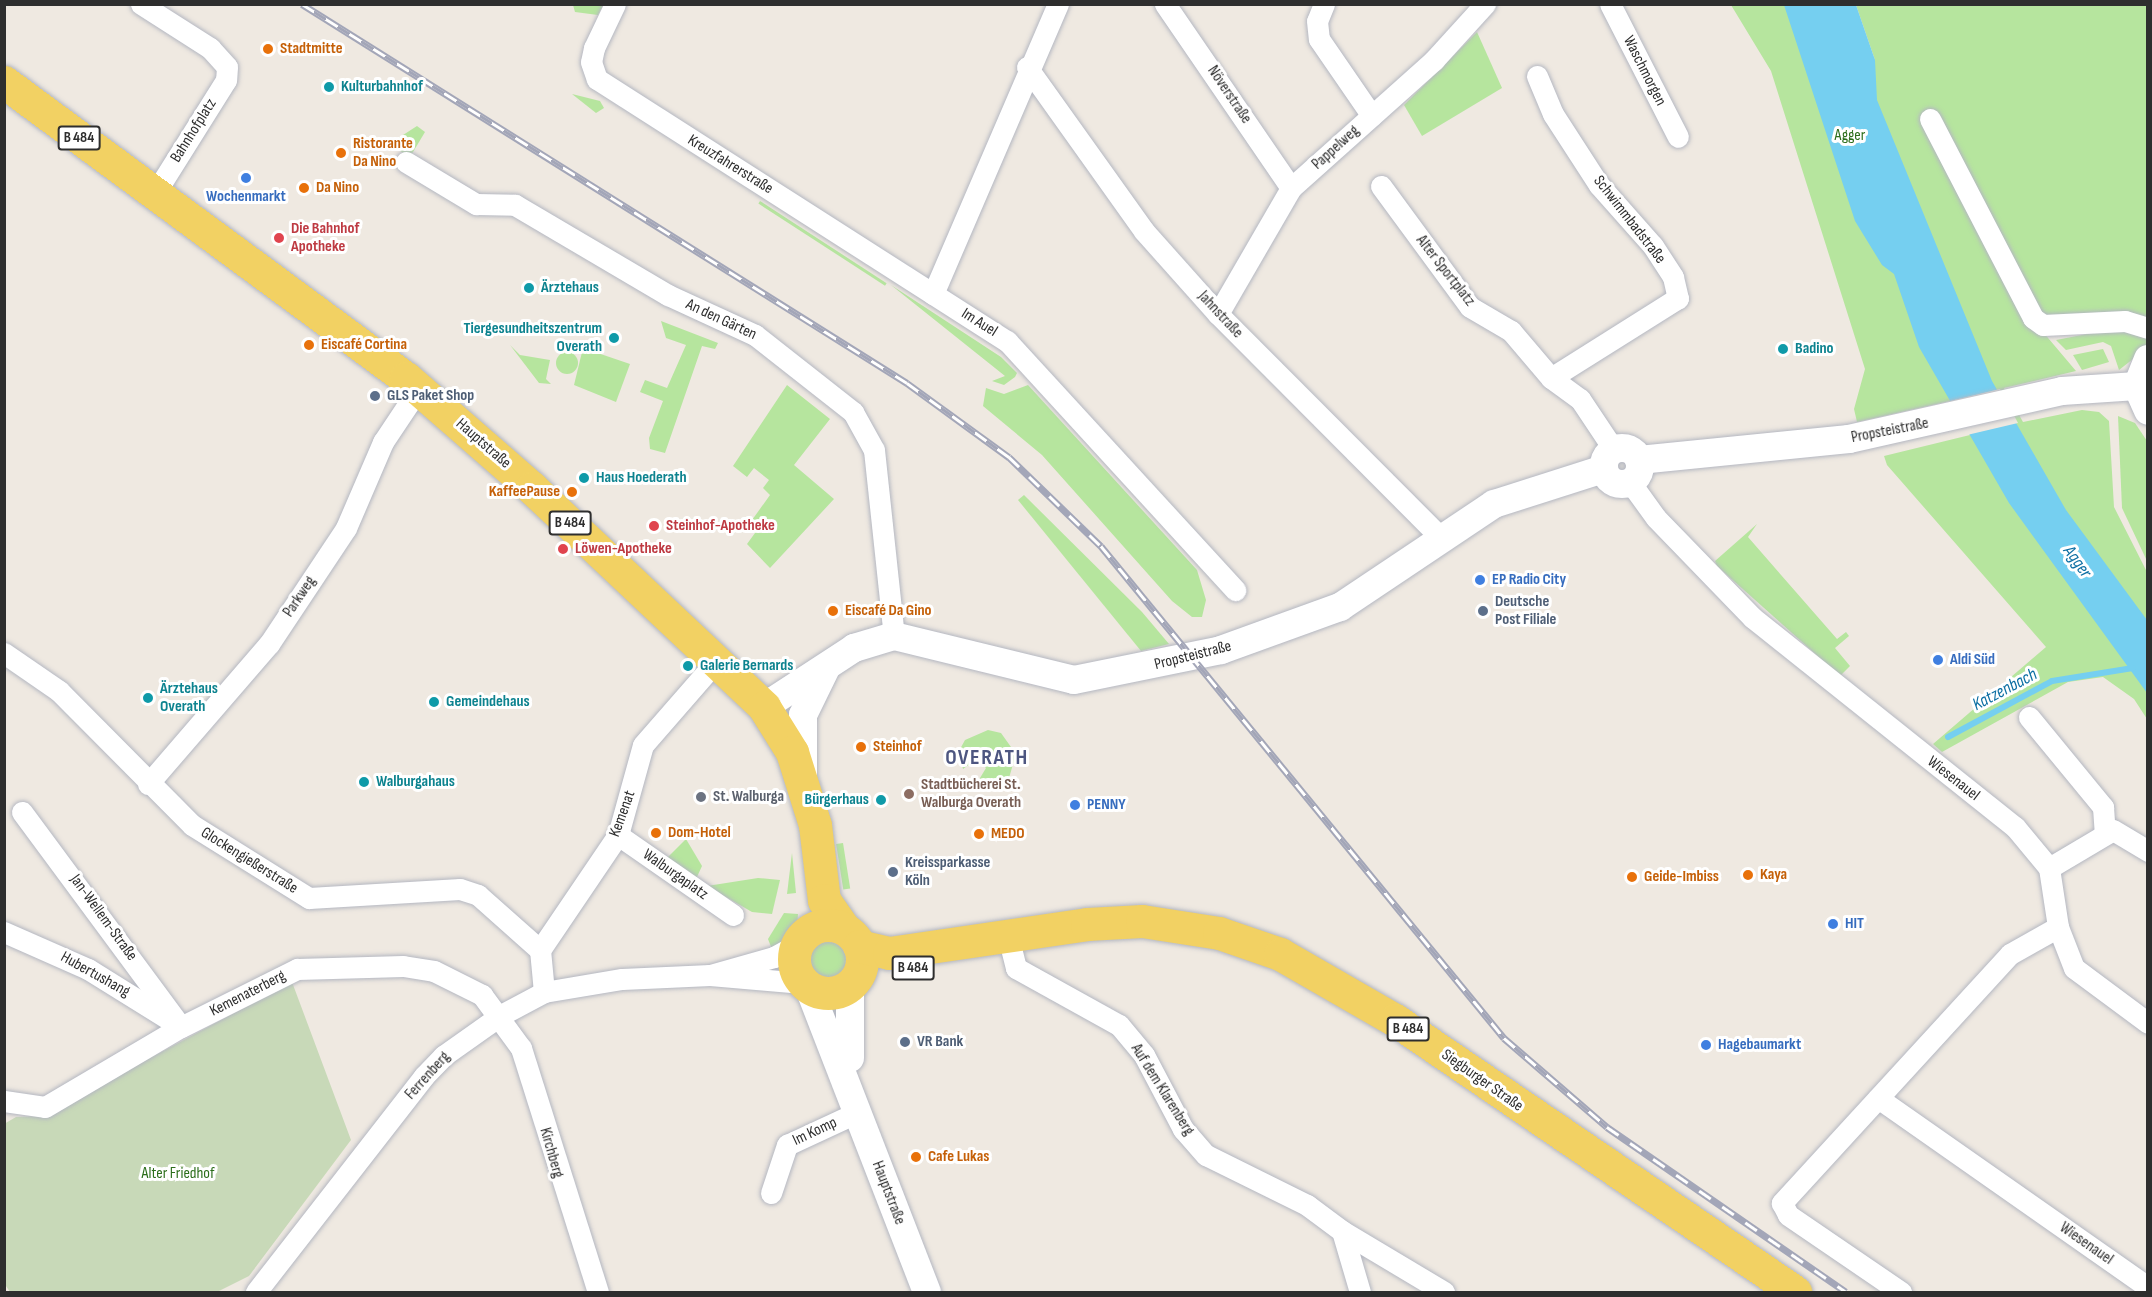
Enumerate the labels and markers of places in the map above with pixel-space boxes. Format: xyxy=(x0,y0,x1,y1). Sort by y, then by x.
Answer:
place label: Stadtmitte xyxy=(280,39,342,59)
marker: Stadtmitte xyxy=(261,42,275,56)
place label: Kulturbahnhof xyxy=(341,77,423,97)
marker: Kulturbahnhof xyxy=(322,80,336,94)
place label: Ristorante Da Nino xyxy=(353,134,413,172)
marker: Ristorante Da Nino xyxy=(334,146,348,160)
marker: Wochenmarkt xyxy=(239,171,253,185)
place label: Da Nino xyxy=(316,178,359,198)
marker: Da Nino xyxy=(297,181,311,195)
place label: Wochenmarkt xyxy=(206,187,286,207)
place label: Die Bahnhof Apotheke xyxy=(291,219,359,257)
marker: Die Bahnhof Apotheke xyxy=(272,231,286,245)
place label: Ärztehaus xyxy=(541,278,599,298)
marker: Ärztehaus xyxy=(522,281,536,295)
place label: Tiergesundheitszentrum Overath xyxy=(463,319,602,357)
marker: Tiergesundheitszentrum Overath xyxy=(607,331,621,345)
place label: Eiscafé Cortina xyxy=(321,335,407,355)
marker: Eiscafé Cortina xyxy=(302,338,316,352)
place label: Badino xyxy=(1795,339,1834,359)
marker: Badino xyxy=(1776,342,1790,356)
place label: GLS Paket Shop xyxy=(387,386,474,406)
marker: GLS Paket Shop xyxy=(368,389,382,403)
place label: Haus Hoederath xyxy=(596,468,687,488)
marker: Haus Hoederath xyxy=(577,471,591,485)
place label: KaffeePause xyxy=(489,482,560,502)
marker: KaffeePause xyxy=(565,485,579,499)
place label: Steinhof-Apotheke xyxy=(666,516,775,536)
marker: Steinhof-Apotheke xyxy=(647,519,661,533)
place label: Löwen-Apotheke xyxy=(575,539,672,559)
marker: Löwen-Apotheke xyxy=(556,542,570,556)
place label: EP Radio City xyxy=(1492,570,1566,590)
marker: EP Radio City xyxy=(1473,573,1487,587)
place label: Deutsche Post Filiale xyxy=(1495,592,1556,630)
place label: Eiscafé Da Gino xyxy=(845,601,932,621)
marker: Eiscafé Da Gino xyxy=(826,604,840,618)
marker: Deutsche Post Filiale xyxy=(1476,604,1490,618)
place label: Aldi Süd xyxy=(1950,650,1995,670)
marker: Aldi Süd xyxy=(1931,653,1945,667)
place label: Galerie Bernards xyxy=(700,656,793,676)
marker: Galerie Bernards xyxy=(681,659,695,673)
place label: Ärztehaus Overath xyxy=(160,679,218,717)
marker: Ärztehaus Overath xyxy=(141,691,155,705)
place label: Gemeindehaus xyxy=(446,692,530,712)
marker: Gemeindehaus xyxy=(427,695,441,709)
place label: Steinhof xyxy=(873,737,922,757)
marker: Steinhof xyxy=(854,740,868,754)
place label: Walburgahaus xyxy=(376,772,455,792)
marker: Walburgahaus xyxy=(357,775,371,789)
place label: Stadtbücherei St. Walburga Overath xyxy=(921,775,1021,813)
place label: St. Walburga xyxy=(713,787,784,807)
marker: Stadtbücherei St. Walburga Overath xyxy=(902,787,916,801)
marker: St. Walburga xyxy=(694,790,708,804)
place label: Bürgerhaus xyxy=(805,790,869,810)
marker: Bürgerhaus xyxy=(874,793,888,807)
place label: PENNY xyxy=(1087,795,1126,815)
marker: PENNY xyxy=(1068,798,1082,812)
place label: Dom-Hotel xyxy=(668,823,731,843)
place label: MEDO xyxy=(991,824,1025,844)
marker: Dom-Hotel xyxy=(649,826,663,840)
marker: MEDO xyxy=(972,827,986,841)
place label: Kreissparkasse Köln xyxy=(905,853,990,891)
marker: Kreissparkasse Köln xyxy=(886,865,900,879)
place label: Kaya xyxy=(1760,865,1787,885)
place label: Geide-Imbiss xyxy=(1644,867,1719,887)
marker: Kaya xyxy=(1741,868,1755,882)
marker: Geide-Imbiss xyxy=(1625,870,1639,884)
place label: HIT xyxy=(1845,914,1864,934)
marker: HIT xyxy=(1826,917,1840,931)
place label: VR Bank xyxy=(917,1032,963,1052)
marker: VR Bank xyxy=(898,1035,912,1049)
place label: Hagebaumarkt xyxy=(1718,1035,1801,1055)
marker: Hagebaumarkt xyxy=(1699,1038,1713,1052)
place label: Cafe Lukas xyxy=(928,1147,989,1167)
marker: Cafe Lukas xyxy=(909,1150,923,1164)

